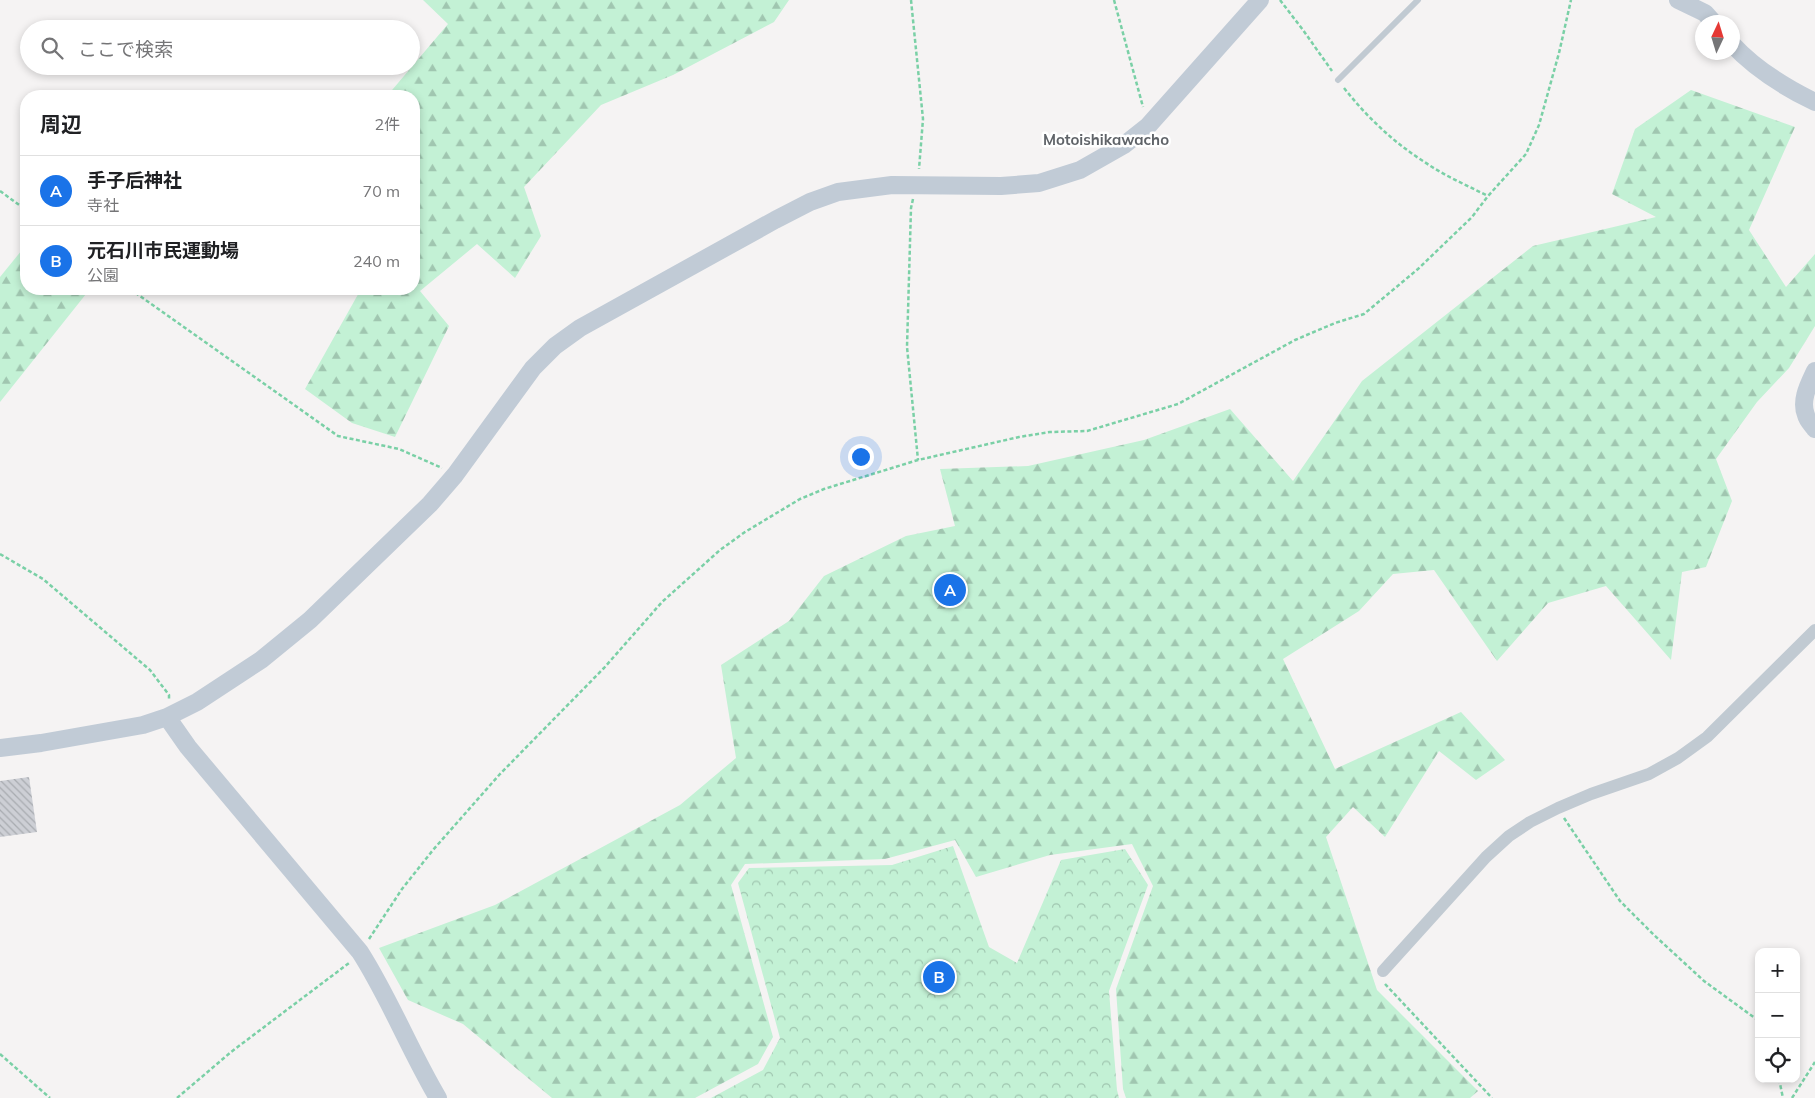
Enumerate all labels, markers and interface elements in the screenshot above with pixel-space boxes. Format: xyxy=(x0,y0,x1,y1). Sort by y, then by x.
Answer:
north arrow xyxy=(1695,15,1740,60)
search box xyxy=(20,20,420,75)
icon: search xyxy=(38,34,66,62)
text: ここで検索 xyxy=(78,37,173,61)
text: 周辺 xyxy=(40,111,82,137)
text: 2件 xyxy=(374,114,400,134)
district label: Motoishikawacho xyxy=(1043,130,1169,149)
text: 手子后神社 xyxy=(87,168,182,192)
text: A xyxy=(50,181,62,201)
text: 70 m xyxy=(363,181,400,201)
text: 寺社 xyxy=(87,195,119,215)
text: 元石川市民運動場 xyxy=(87,238,239,262)
text: B xyxy=(50,251,62,271)
text: 240 m xyxy=(353,251,400,271)
text: 公園 xyxy=(87,265,119,285)
your location xyxy=(848,444,874,470)
pin: A xyxy=(934,571,966,609)
map controls xyxy=(1755,948,1800,1083)
button: + xyxy=(1755,948,1800,993)
pin: B xyxy=(923,958,955,996)
button: − xyxy=(1755,993,1800,1038)
button: locate xyxy=(1755,1038,1800,1083)

